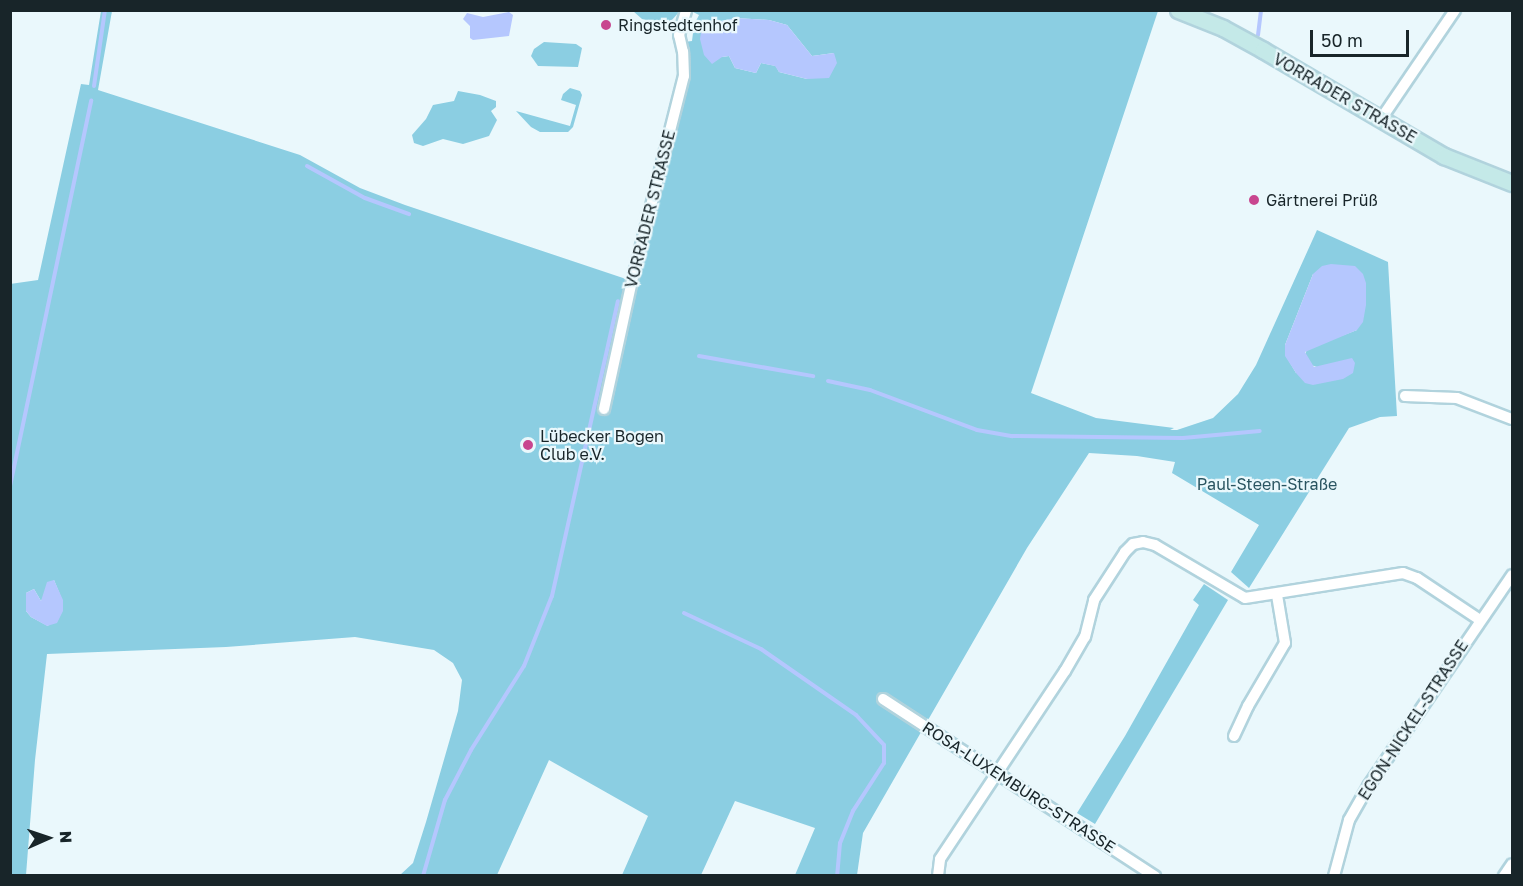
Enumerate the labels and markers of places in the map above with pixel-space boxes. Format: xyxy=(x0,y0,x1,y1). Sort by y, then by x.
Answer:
place label: Ringstedtenhof xyxy=(618,15,737,35)
marker: Ringstedtenhof xyxy=(599,18,613,32)
place label: Gärtnerei Prüß xyxy=(1266,190,1378,210)
marker: Gärtnerei Prüß xyxy=(1247,193,1261,207)
place label: Lübecker Bogen Club e.V. xyxy=(540,426,664,464)
marker: Lübecker Bogen Club e.V. xyxy=(521,438,535,452)

